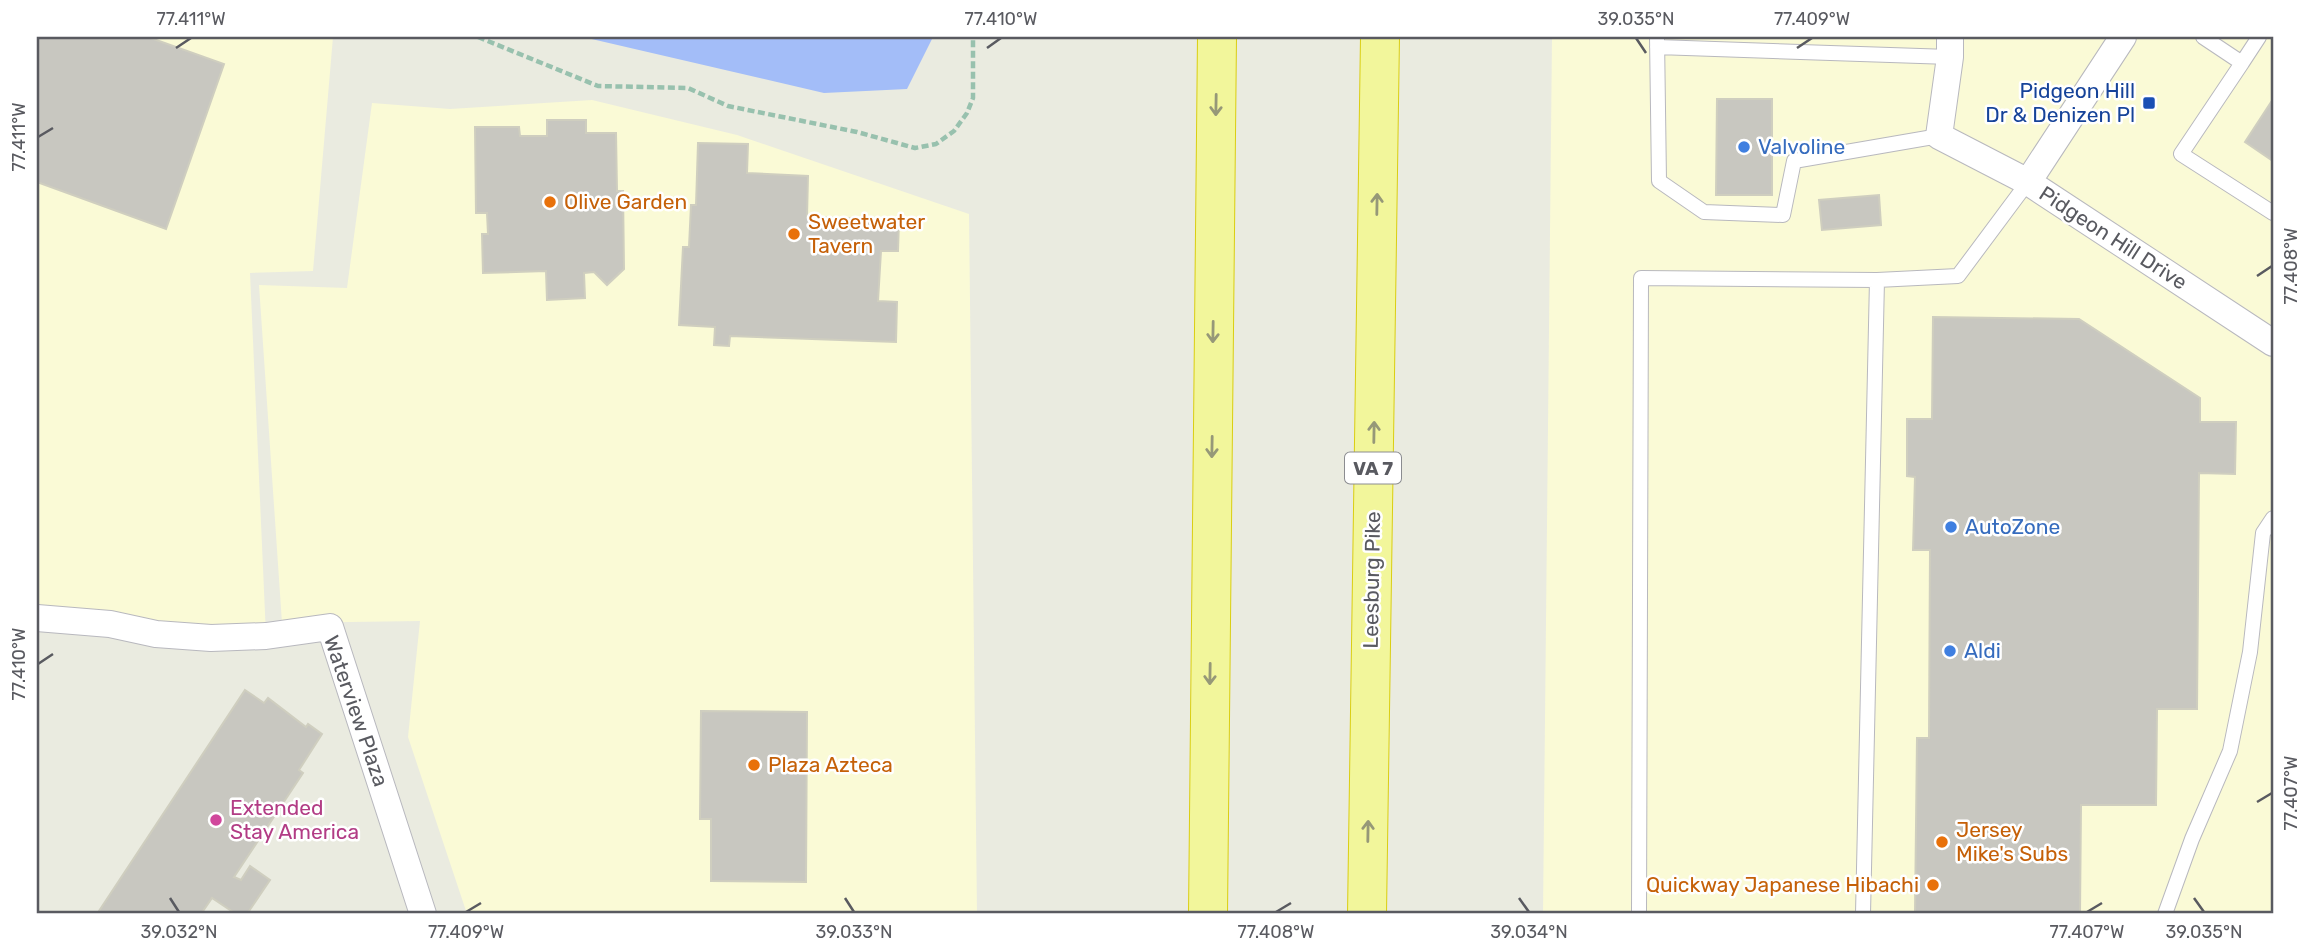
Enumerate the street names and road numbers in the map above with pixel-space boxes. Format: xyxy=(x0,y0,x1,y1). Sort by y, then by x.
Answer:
street label: Pidgeon Hill Drive xyxy=(2035,180,2192,295)
road number: VA 7 xyxy=(1345,453,1401,484)
street label: Leesburg Pike xyxy=(1358,511,1385,649)
street label: Waterview Plaza xyxy=(319,632,394,790)

